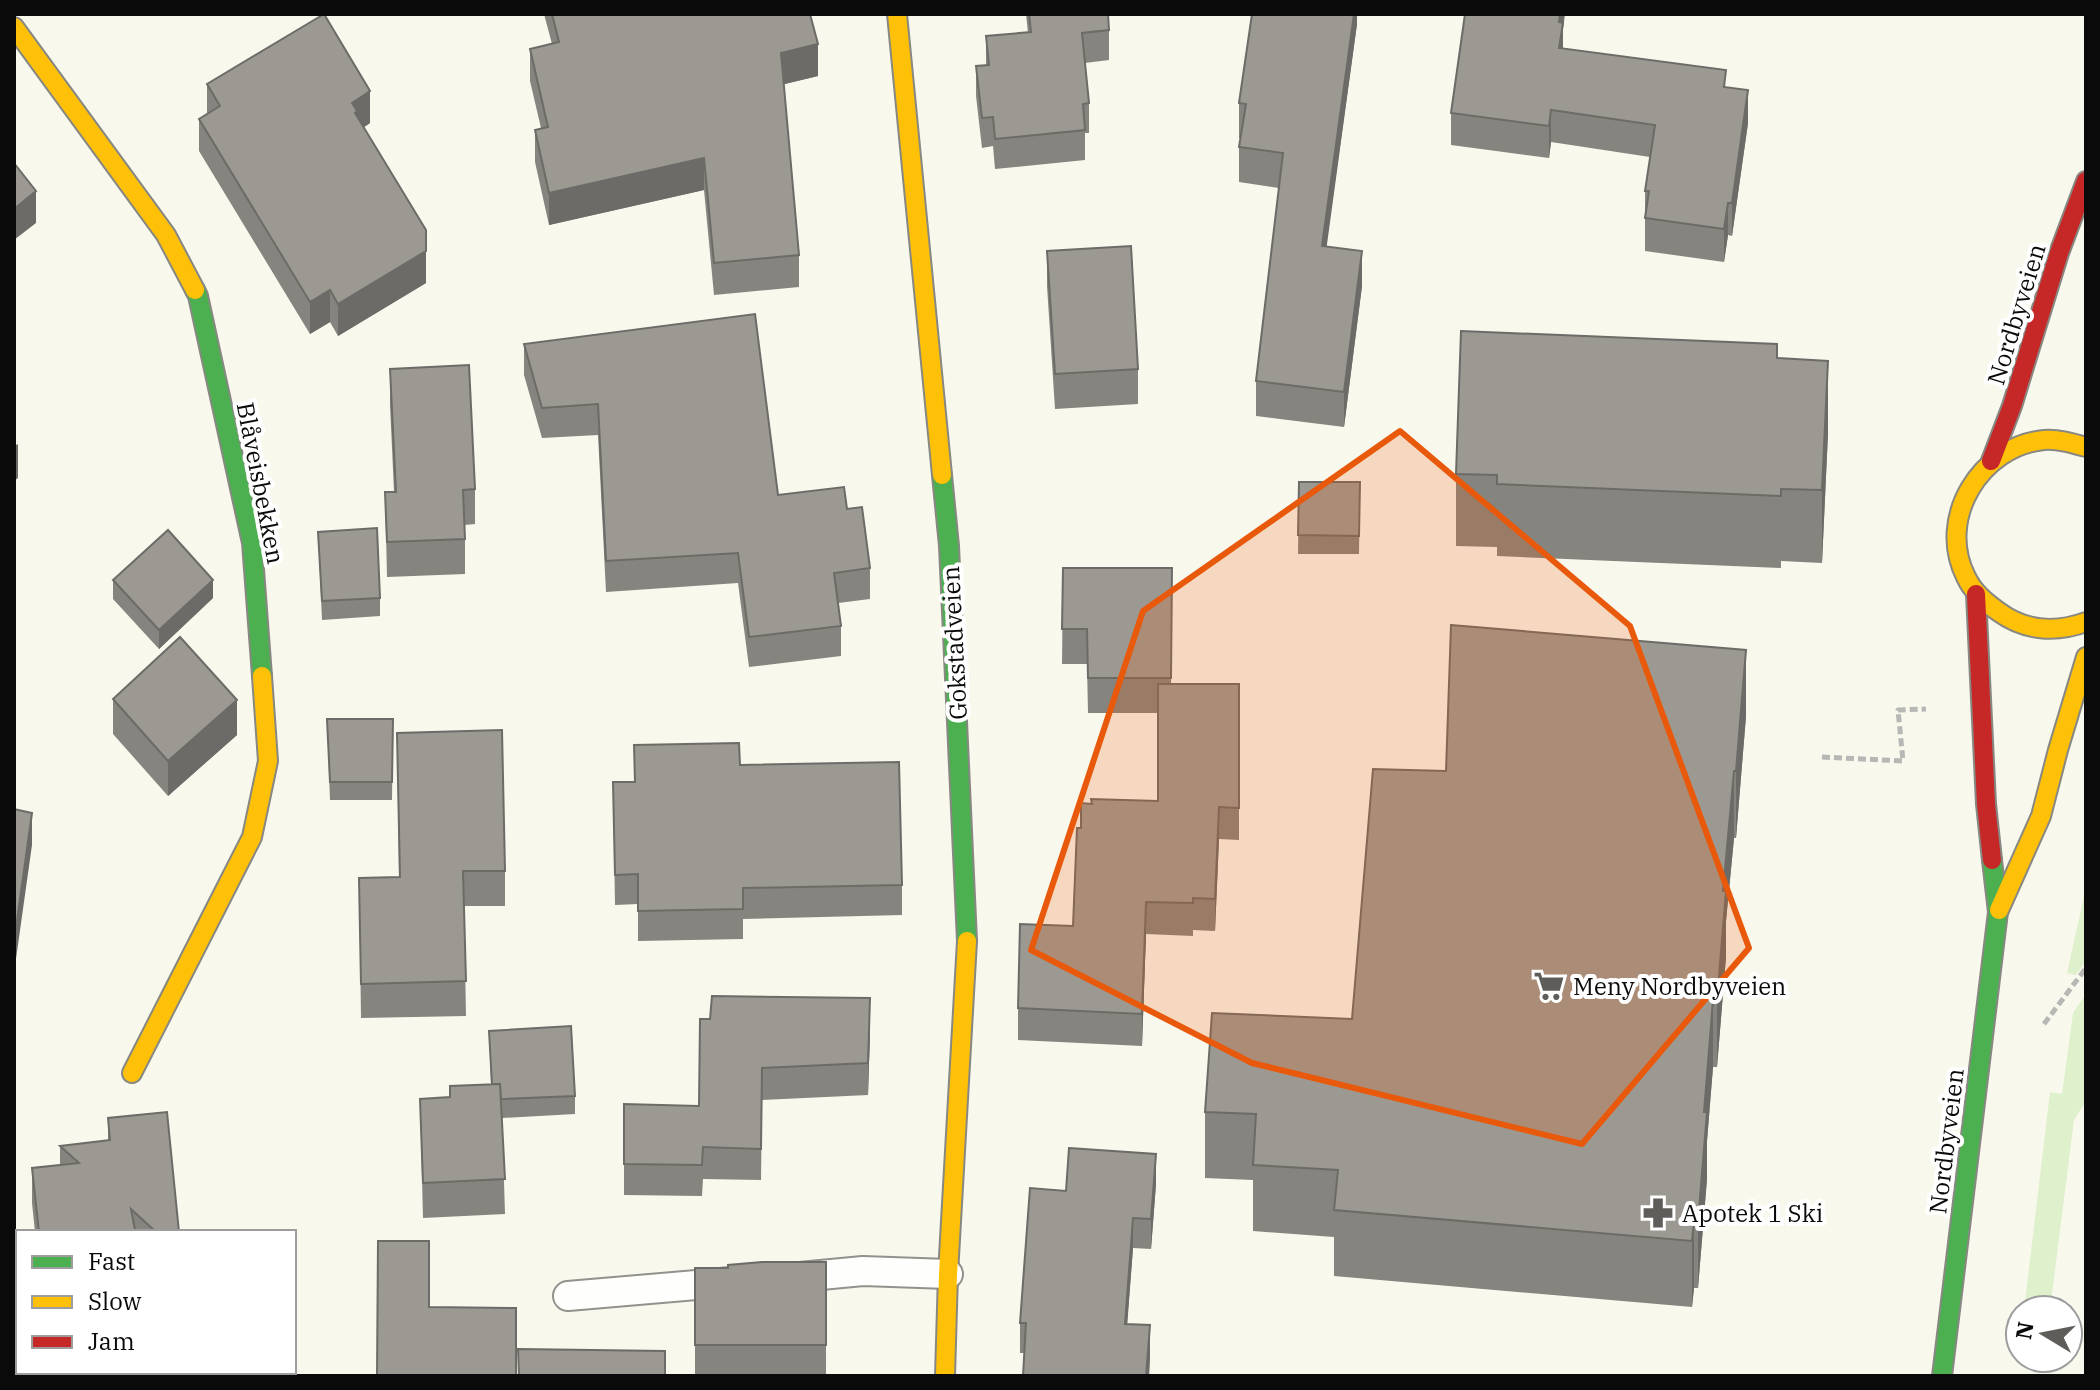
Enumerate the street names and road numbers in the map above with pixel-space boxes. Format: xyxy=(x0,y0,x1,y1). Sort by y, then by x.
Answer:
street label: Nordbyveien xyxy=(1979,239,2053,389)
street label: Blåveisbekken xyxy=(230,399,292,567)
street label: Gokstadveien xyxy=(934,565,974,721)
street label: Nordbyveien xyxy=(1921,1066,1971,1216)

